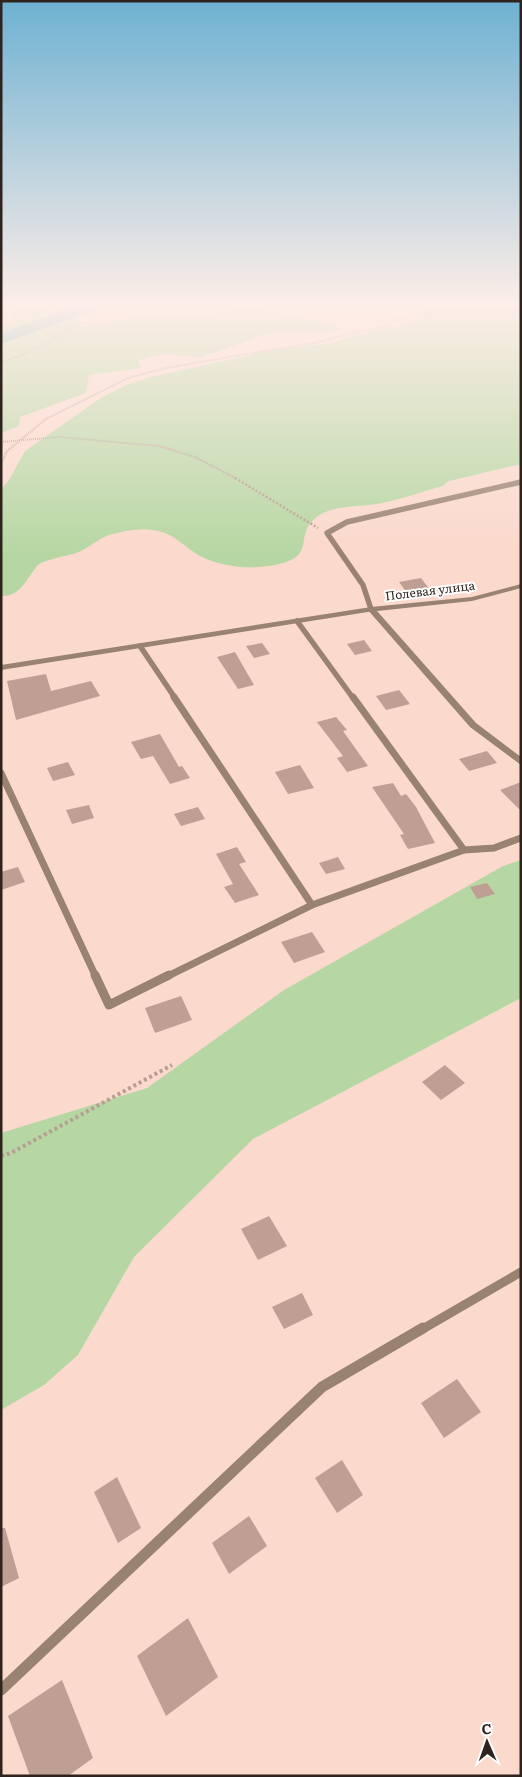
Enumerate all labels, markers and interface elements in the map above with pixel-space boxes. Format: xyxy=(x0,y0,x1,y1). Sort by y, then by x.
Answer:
street label: Полевая улица xyxy=(384,576,476,604)
north arrow xyxy=(462,1717,512,1767)
text: С xyxy=(481,1718,492,1738)

